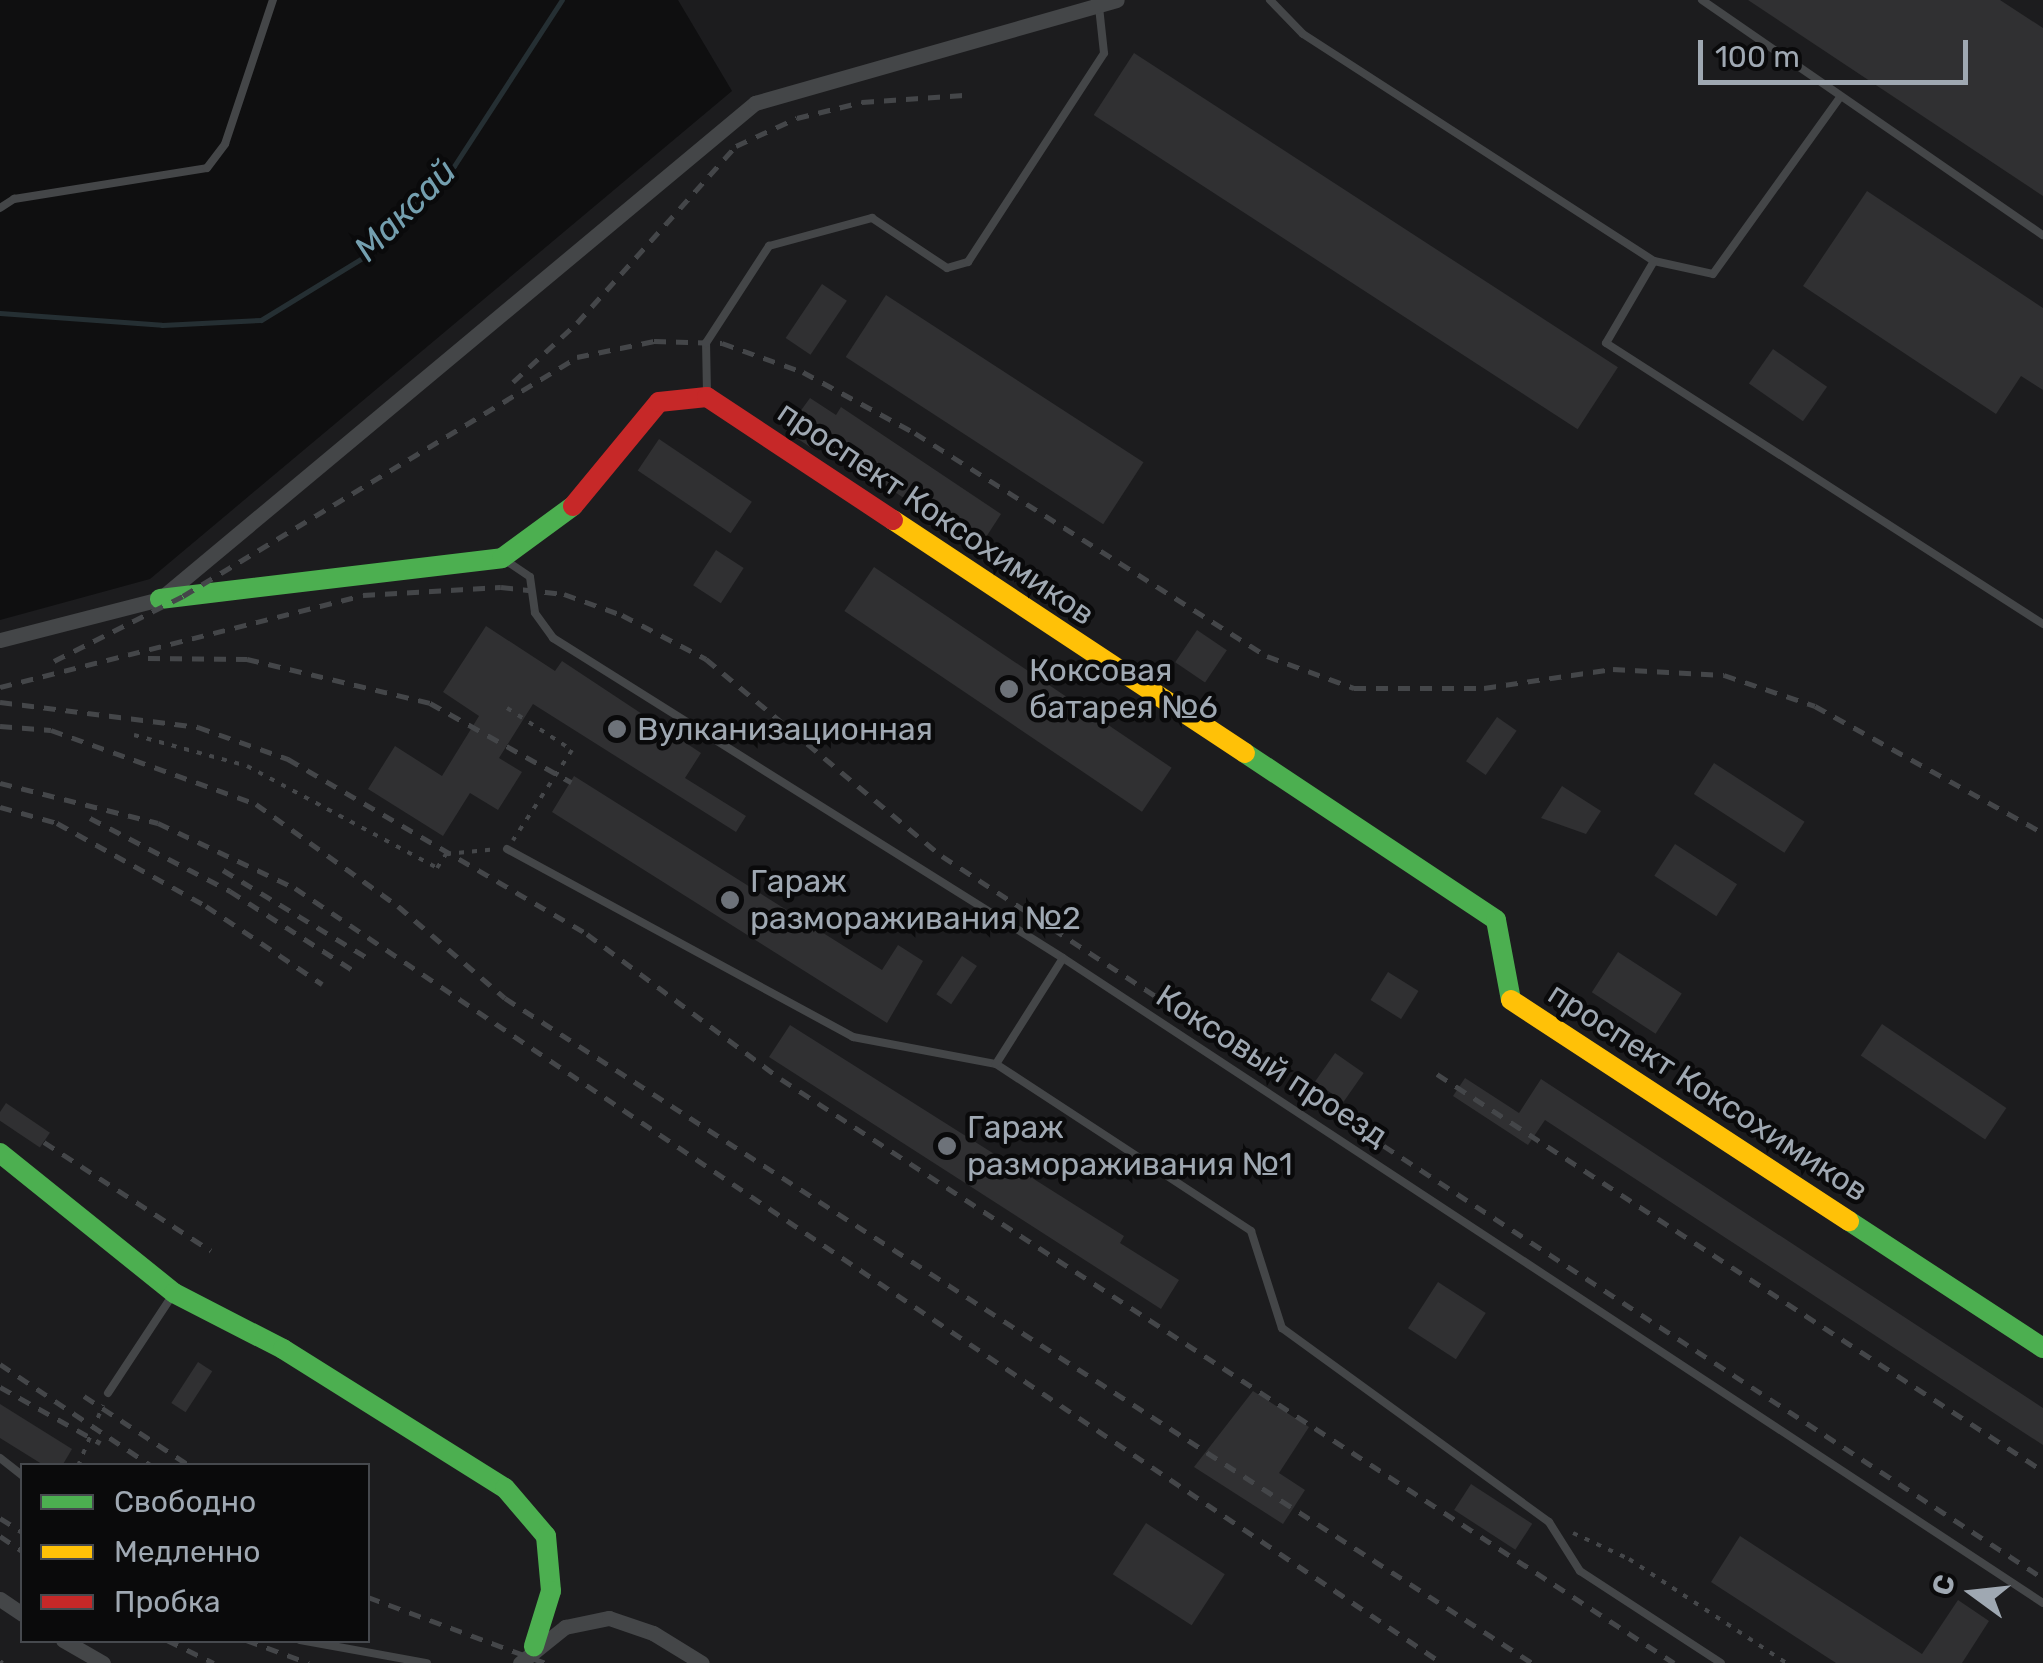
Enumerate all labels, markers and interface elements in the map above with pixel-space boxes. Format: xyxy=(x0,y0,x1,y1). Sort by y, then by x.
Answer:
scale bar xyxy=(1703,20,1973,82)
text: 100 m xyxy=(1715,39,1800,75)
water label: Максай xyxy=(345,150,465,270)
street label: проспект Коксохимиков xyxy=(771,393,1101,633)
place label: Коксовая батарея №6 xyxy=(1029,652,1218,727)
marker: Коксовая батарея №6 xyxy=(998,678,1020,700)
place label: Вулканизационная xyxy=(637,710,933,748)
marker: Вулканизационная xyxy=(606,718,628,740)
place label: Гараж размораживания №2 xyxy=(750,863,1081,938)
marker: Гараж размораживания №2 xyxy=(719,889,741,911)
street label: проспект Коксохимиков xyxy=(1541,974,1875,1210)
street label: Коксовый проезд xyxy=(1149,977,1395,1155)
place label: Гараж размораживания №1 xyxy=(967,1109,1293,1184)
marker: Гараж размораживания №1 xyxy=(936,1135,958,1157)
legend xyxy=(20,1463,370,1643)
text: Свободно xyxy=(114,1484,256,1520)
text: Медленно xyxy=(114,1534,261,1570)
north arrow xyxy=(1923,1543,2023,1643)
text: С xyxy=(1925,1571,1962,1599)
text: Пробка xyxy=(114,1584,221,1620)

